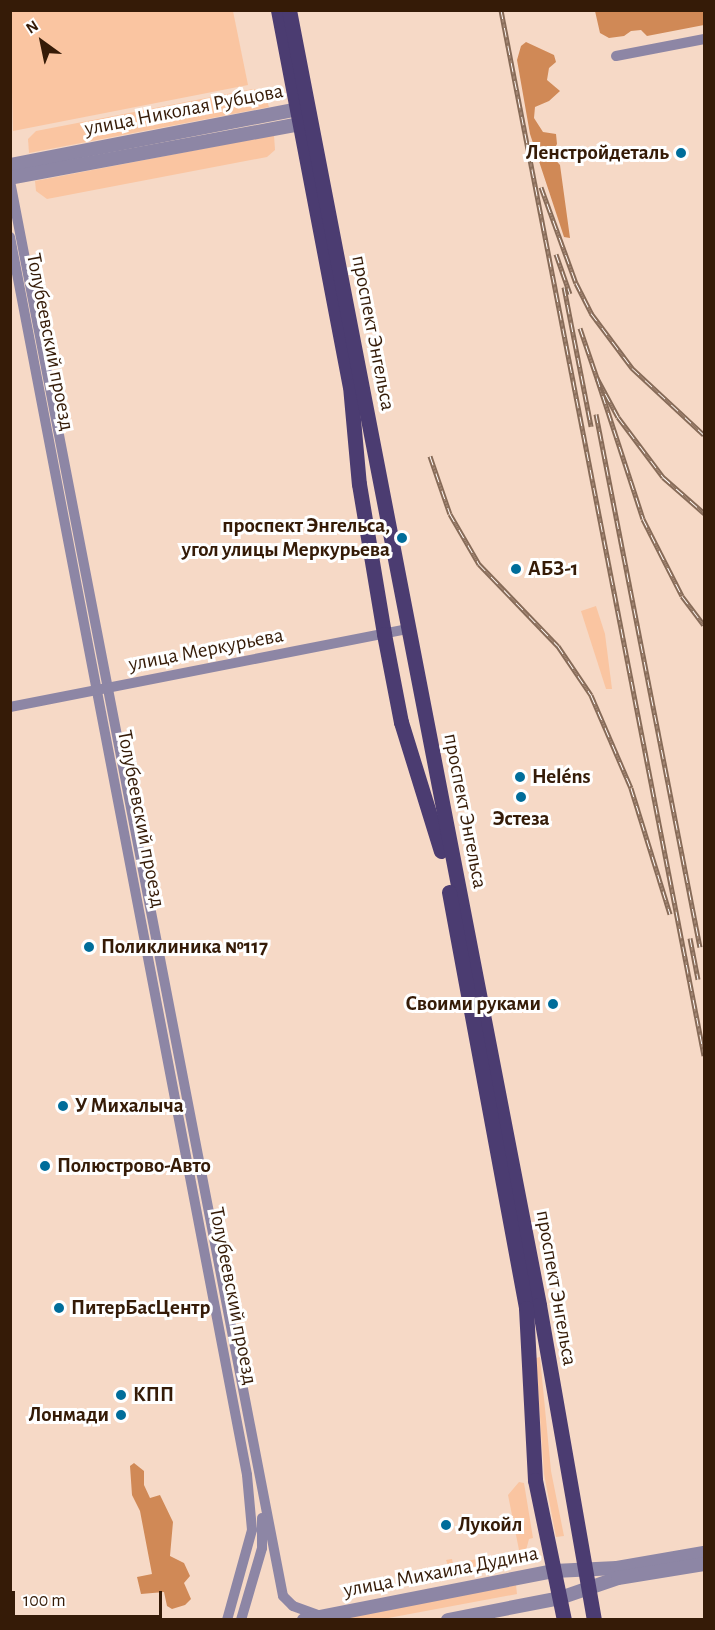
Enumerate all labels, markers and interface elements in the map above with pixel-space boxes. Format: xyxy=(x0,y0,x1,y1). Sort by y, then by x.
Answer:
north arrow xyxy=(12,12,72,72)
text: N xyxy=(23,17,41,37)
street label: улица Николая Рубцова xyxy=(82,78,286,142)
place label: Ленстройдеталь xyxy=(526,140,669,166)
marker: Ленстройдеталь xyxy=(674,146,688,160)
street label: Толубеевский проезд xyxy=(20,251,80,433)
street label: проспект Энгельса xyxy=(346,253,400,413)
place label: проспект Энгельса, угол улицы Меркурьева xyxy=(181,513,390,563)
marker: проспект Энгельса, угол улицы Меркурьева xyxy=(395,531,409,545)
place label: АБЗ-1 xyxy=(528,556,578,582)
marker: АБЗ-1 xyxy=(509,562,523,576)
street label: улица Меркурьева xyxy=(126,623,286,677)
street label: Толубеевский проезд xyxy=(111,728,171,910)
street label: проспект Энгельса xyxy=(438,731,492,891)
place label: Heléns xyxy=(532,764,591,790)
marker: Heléns xyxy=(513,770,527,784)
marker: Эстеза xyxy=(514,790,528,804)
place label: Эстеза xyxy=(492,806,550,832)
place label: Поликлиника №117 xyxy=(101,934,268,960)
marker: Поликлиника №117 xyxy=(82,940,96,954)
place label: Своими руками xyxy=(405,991,541,1017)
marker: Своими руками xyxy=(546,997,560,1011)
place label: У Михалыча xyxy=(75,1093,184,1119)
marker: У Михалыча xyxy=(56,1099,70,1113)
place label: Полюстрово-Авто xyxy=(57,1153,211,1179)
marker: Полюстрово-Авто xyxy=(38,1159,52,1173)
street label: Толубеевский проезд xyxy=(203,1205,263,1387)
street label: проспект Энгельса xyxy=(530,1208,582,1368)
place label: ПитерБасЦентр xyxy=(71,1295,210,1321)
marker: ПитерБасЦентр xyxy=(52,1301,66,1315)
place label: КПП xyxy=(133,1382,174,1408)
marker: КПП xyxy=(114,1388,128,1402)
place label: Лонмади xyxy=(29,1402,109,1428)
marker: Лонмади xyxy=(114,1408,128,1422)
place label: Лукойл xyxy=(458,1512,522,1538)
marker: Лукойл xyxy=(439,1518,453,1532)
street label: улица Михаила Дудина xyxy=(342,1541,540,1603)
scale bar xyxy=(15,1579,165,1617)
text: 100 m xyxy=(23,1592,66,1610)

